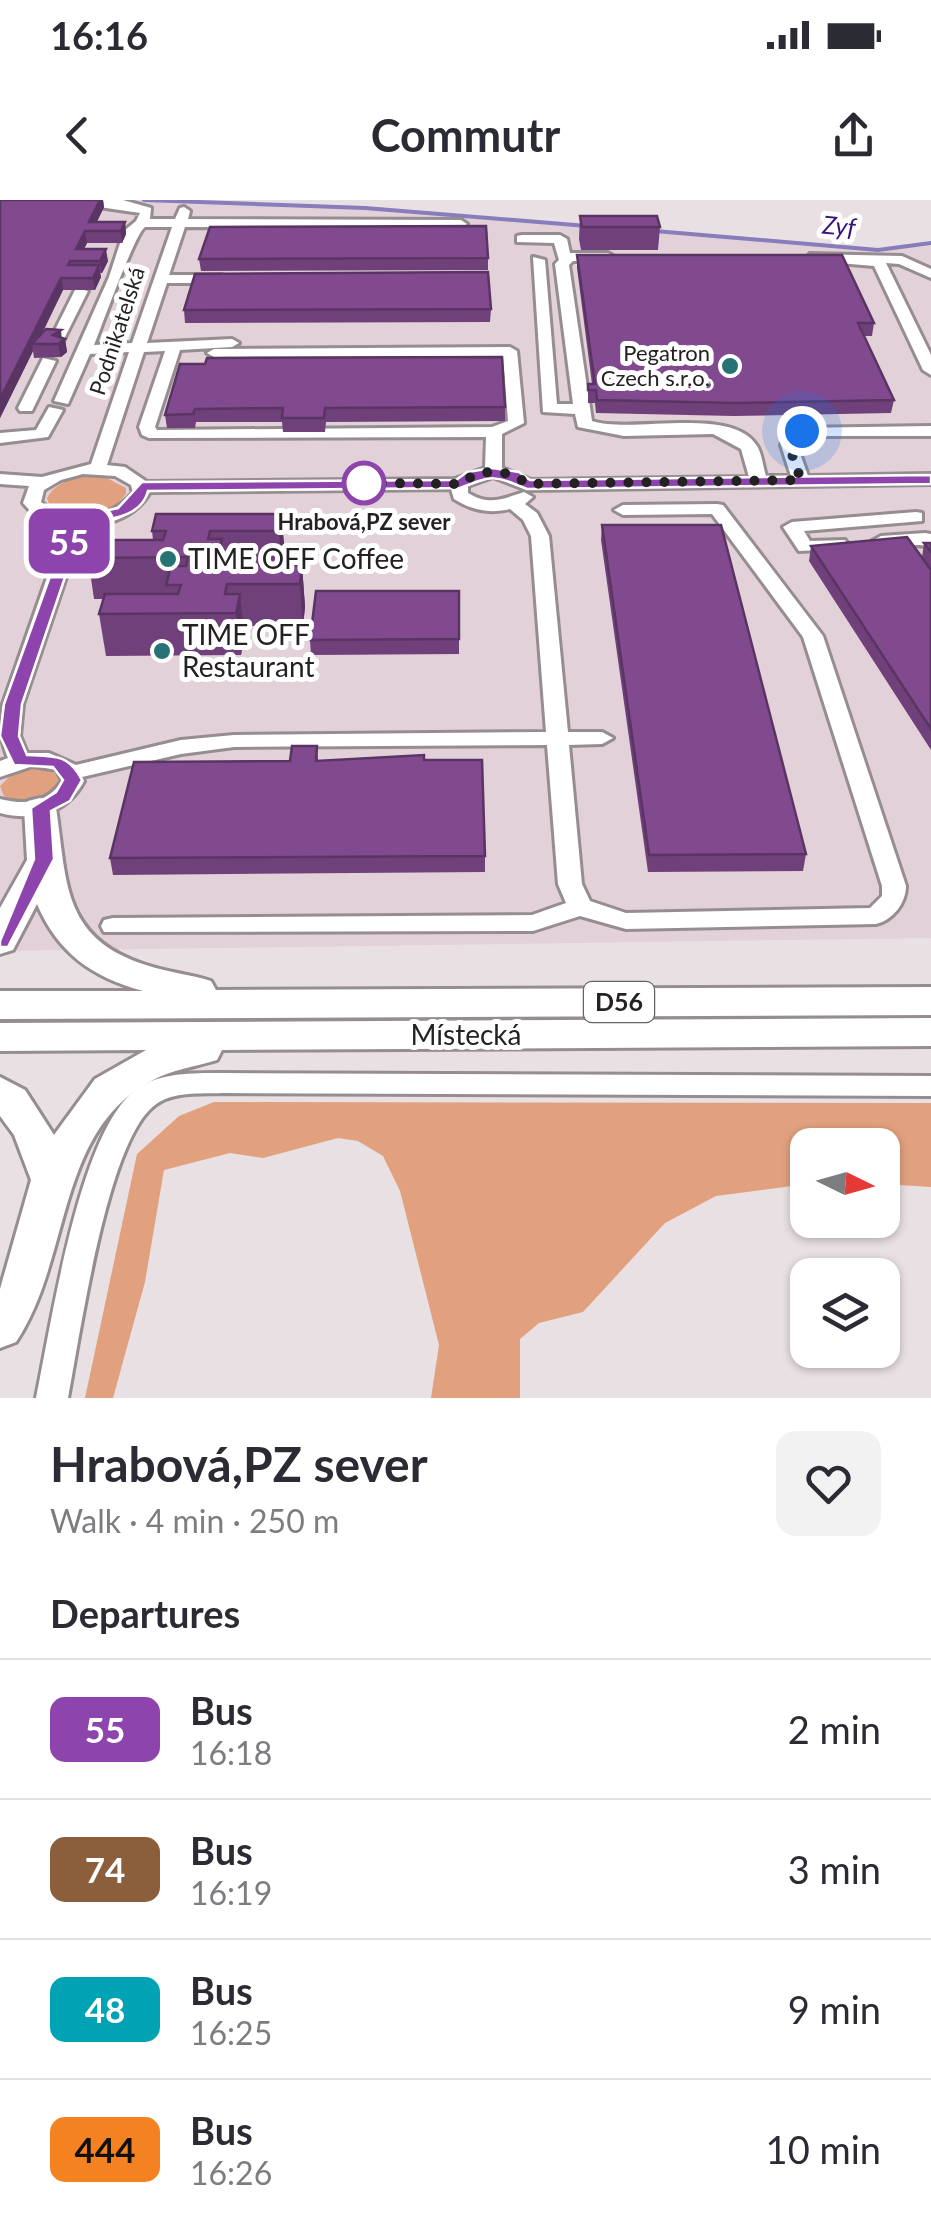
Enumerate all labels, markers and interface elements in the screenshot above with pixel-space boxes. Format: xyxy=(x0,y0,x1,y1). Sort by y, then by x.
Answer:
text: 16:16 xyxy=(50,12,148,58)
icon: back xyxy=(50,108,105,163)
text: Commutr xyxy=(371,108,560,162)
icon: share xyxy=(826,108,881,163)
water label: Zyf xyxy=(820,209,859,242)
street label: Podnikatelská xyxy=(83,263,150,398)
place label: Pegatron Czech s.r.o. xyxy=(601,339,710,391)
marker: Pegatron Czech s.r.o. xyxy=(719,355,741,377)
your location xyxy=(777,406,827,456)
marker: Hrabová,PZ sever xyxy=(343,462,385,504)
line badge: 55 xyxy=(24,508,114,574)
place label: Hrabová,PZ sever xyxy=(277,508,451,535)
text: 55 xyxy=(49,520,89,562)
place label: TIME OFF Coffee xyxy=(188,541,404,575)
marker: TIME OFF Coffee xyxy=(157,548,179,570)
place label: TIME OFF Restaurant xyxy=(182,617,314,683)
marker: TIME OFF Restaurant xyxy=(151,640,173,662)
road number: D56 xyxy=(584,982,654,1022)
street label: Místecká xyxy=(411,1017,521,1051)
north arrow xyxy=(790,1128,900,1238)
map controls xyxy=(790,1128,900,1368)
button: layers xyxy=(790,1258,900,1368)
button: heart xyxy=(776,1431,881,1536)
text: Hrabová,PZ sever xyxy=(50,1435,428,1492)
text: Walk · 4 min · 250 m xyxy=(50,1501,339,1540)
text: Departures xyxy=(50,1590,240,1636)
text: Bus xyxy=(190,1687,253,1733)
text: 2 min xyxy=(788,1706,881,1752)
text: 55 xyxy=(85,1708,125,1750)
text: 16:18 xyxy=(190,1733,272,1772)
text: Bus xyxy=(190,1827,253,1873)
text: 3 min xyxy=(788,1846,881,1892)
text: 74 xyxy=(85,1848,125,1890)
text: 16:19 xyxy=(190,1873,272,1912)
text: Bus xyxy=(190,1967,253,2013)
text: 9 min xyxy=(788,1986,881,2032)
text: 48 xyxy=(85,1988,125,2030)
text: 16:25 xyxy=(190,2013,272,2052)
text: Bus xyxy=(190,2107,253,2153)
text: 10 min xyxy=(766,2126,881,2172)
text: 444 xyxy=(75,2128,135,2170)
text: 16:26 xyxy=(190,2153,272,2192)

